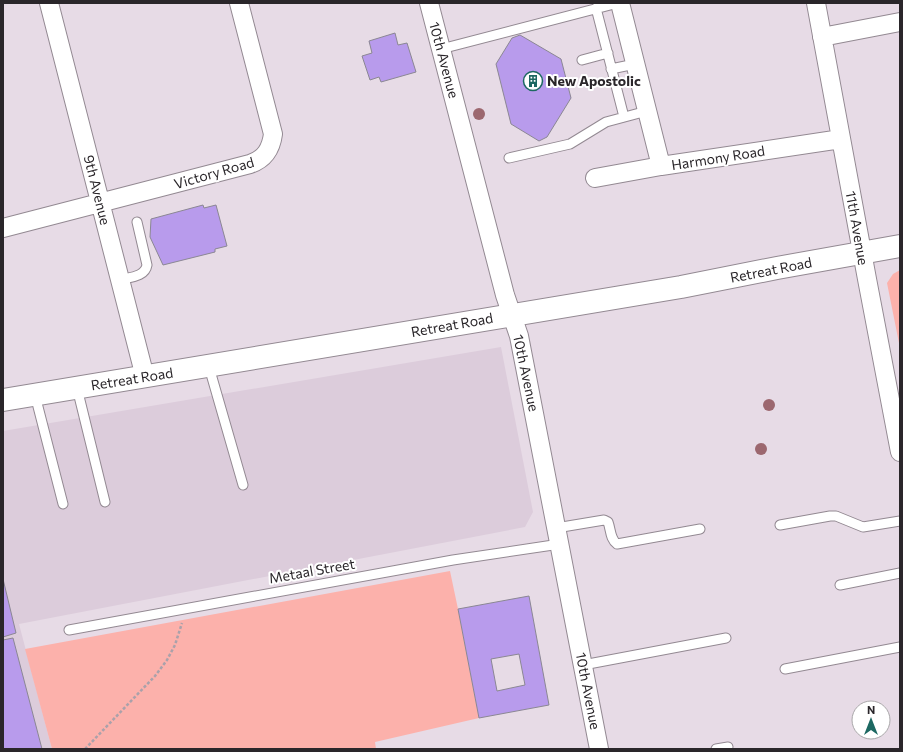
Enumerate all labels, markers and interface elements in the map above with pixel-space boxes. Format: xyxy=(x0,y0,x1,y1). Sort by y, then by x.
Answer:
street label: 10th Avenue xyxy=(426,20,463,100)
building icon: New Apostolic xyxy=(522,70,544,92)
place label: New Apostolic xyxy=(547,72,641,89)
street label: Harmony Road xyxy=(670,142,766,173)
street label: 9th Avenue xyxy=(81,153,114,227)
street label: Victory Road xyxy=(172,153,256,192)
street label: 11th Avenue xyxy=(843,189,872,266)
street label: Retreat Road xyxy=(728,253,813,286)
street label: Retreat Road xyxy=(410,309,494,340)
street label: 10th Avenue xyxy=(510,333,543,413)
street label: Retreat Road xyxy=(90,364,174,393)
street label: Metaal Street xyxy=(268,555,356,586)
street label: 10th Avenue xyxy=(573,651,604,731)
north arrow xyxy=(851,700,891,740)
text: N xyxy=(867,703,875,716)

